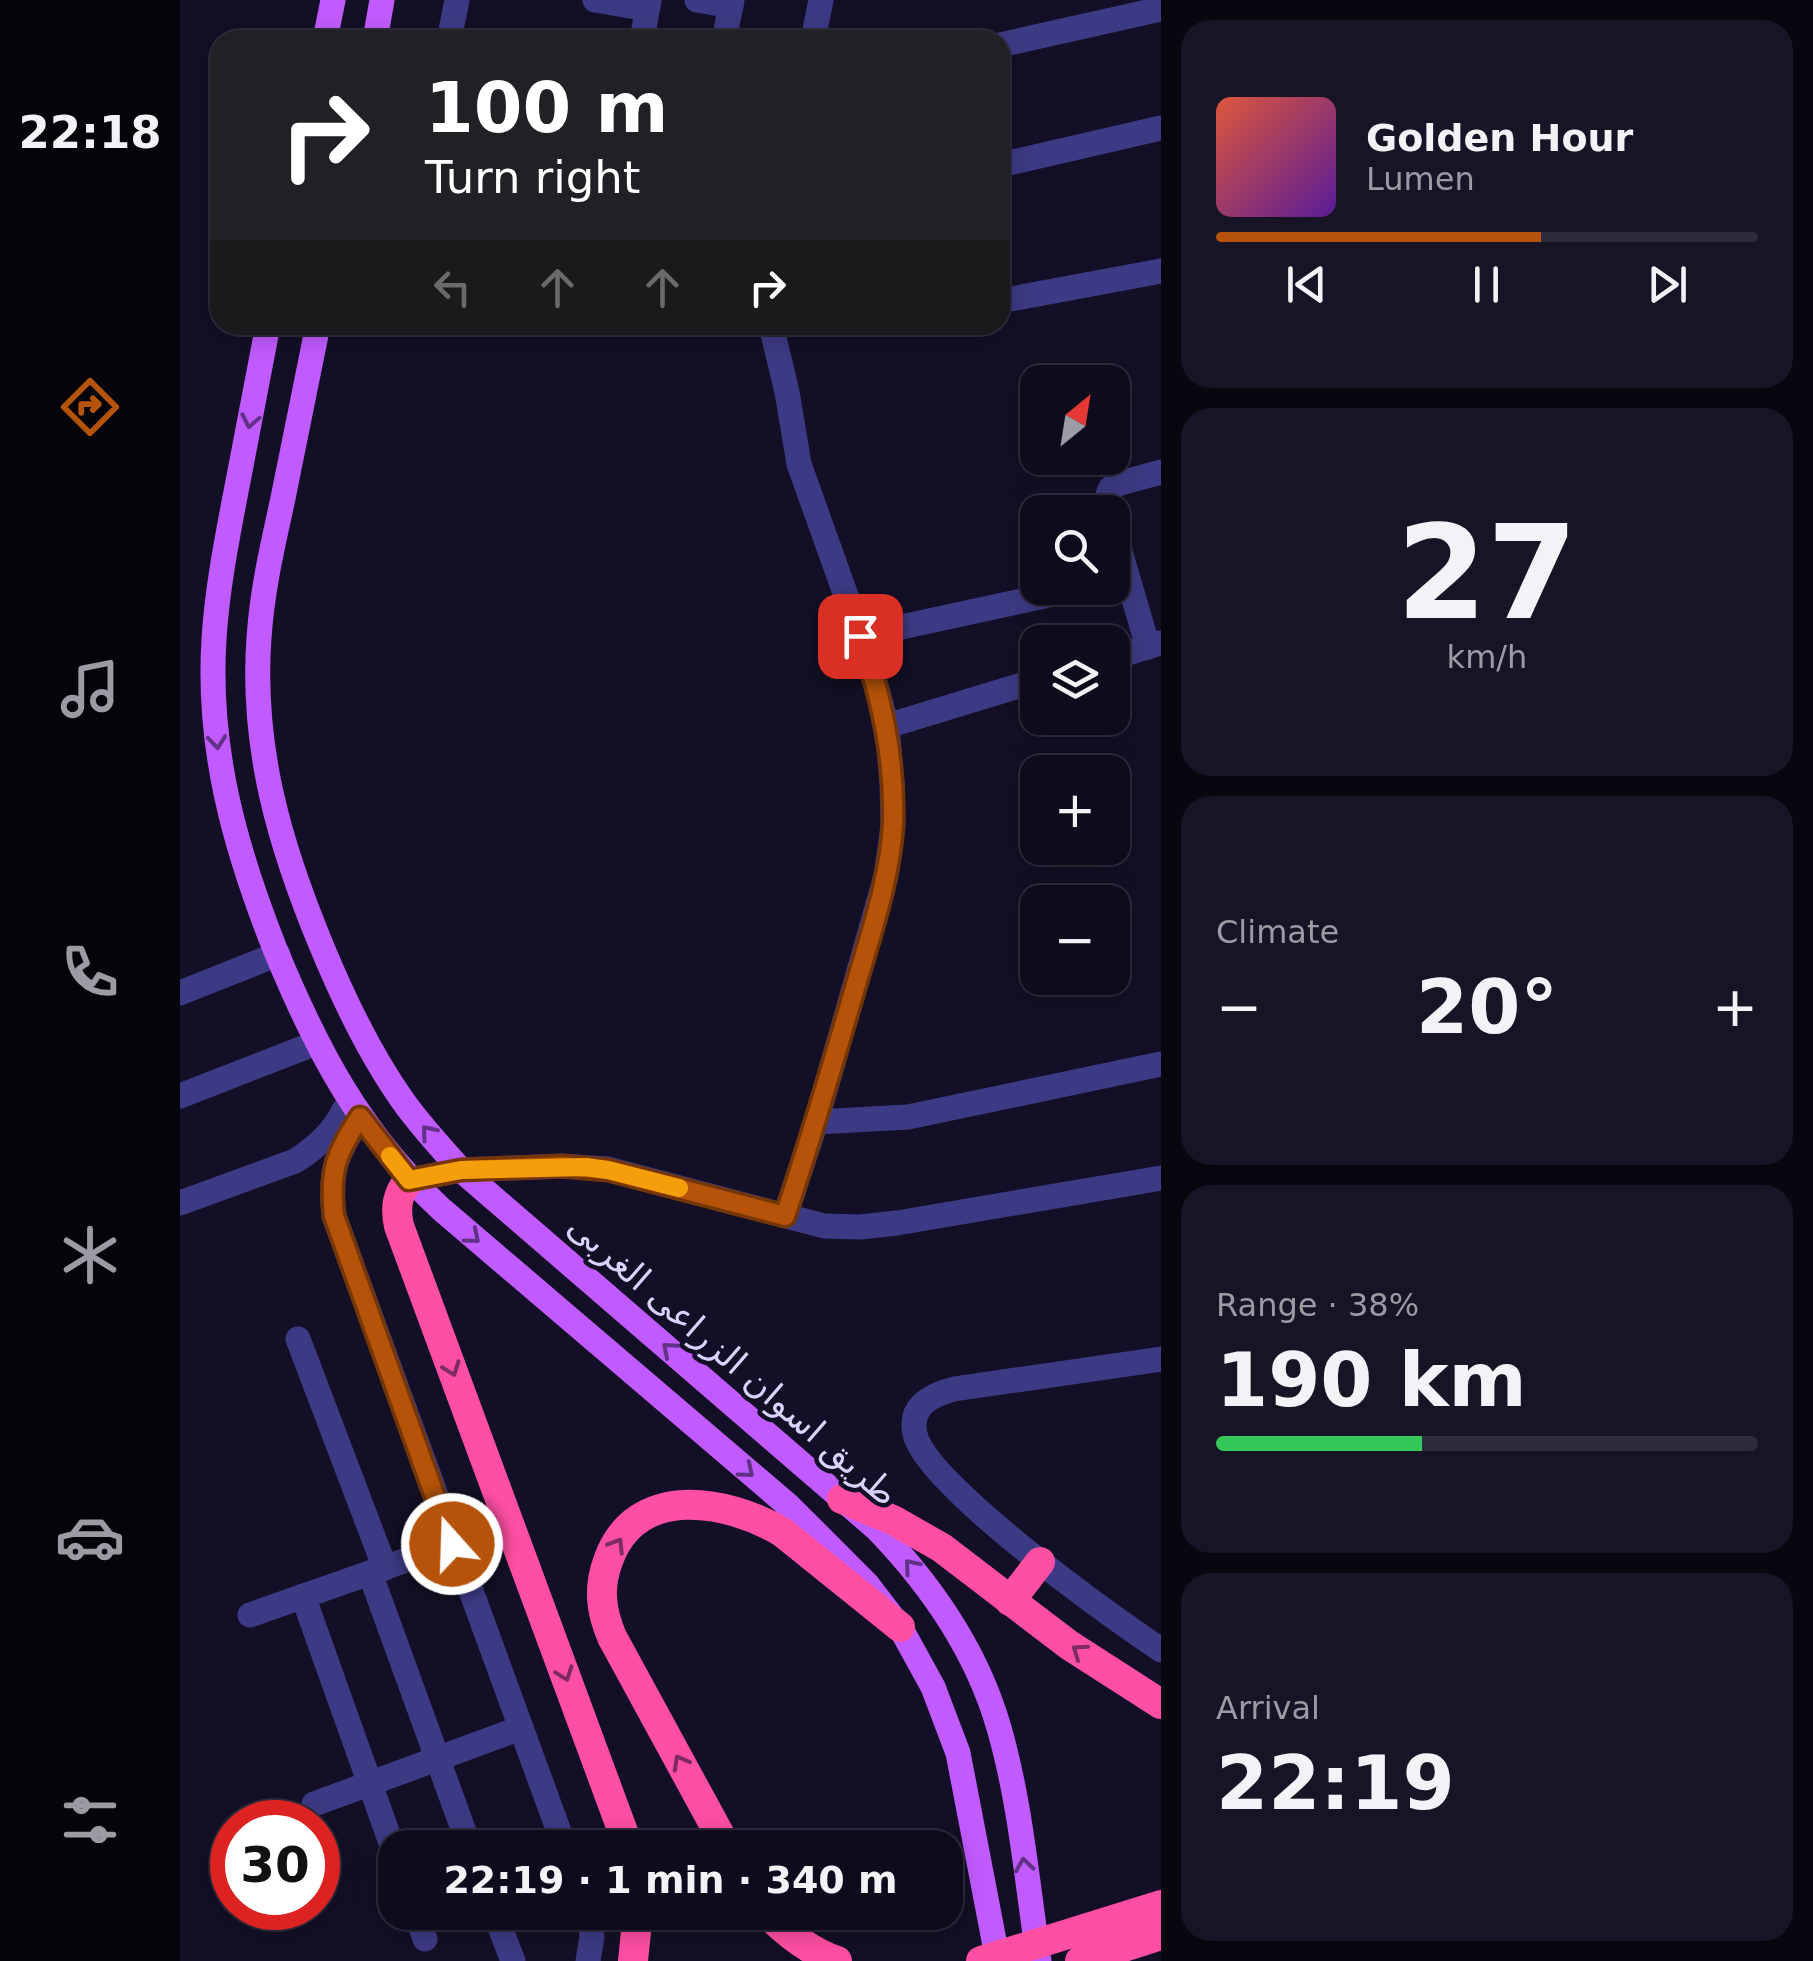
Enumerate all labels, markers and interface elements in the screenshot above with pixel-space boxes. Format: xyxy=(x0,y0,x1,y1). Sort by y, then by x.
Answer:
text: 100 m xyxy=(425,67,668,149)
icon: right xyxy=(260,70,390,200)
text: 22:18 xyxy=(18,106,162,159)
text: Golden Hour xyxy=(1366,116,1633,160)
text: Turn right xyxy=(425,151,640,204)
text: Lumen xyxy=(1366,160,1475,198)
icon: previous xyxy=(1279,257,1334,312)
icon: pause xyxy=(1459,257,1514,312)
icon: next xyxy=(1640,257,1695,312)
icon: left xyxy=(425,260,480,315)
icon: ahead xyxy=(530,260,585,315)
icon: ahead xyxy=(635,260,690,315)
icon: right xyxy=(740,260,795,315)
north arrow xyxy=(1020,365,1130,475)
map controls xyxy=(1020,365,1130,995)
icon: directions xyxy=(55,372,125,442)
one-way arrow xyxy=(240,413,261,429)
button: search xyxy=(1020,495,1130,605)
text: 27 xyxy=(1397,497,1577,649)
pin xyxy=(818,594,903,679)
icon: arrive xyxy=(833,609,888,664)
button: layers xyxy=(1020,625,1130,735)
text: km/h xyxy=(1447,638,1527,676)
icon: music xyxy=(55,654,125,724)
one-way arrow xyxy=(206,735,227,751)
button: + xyxy=(1020,755,1130,865)
button: − xyxy=(1020,885,1130,995)
text: Climate xyxy=(1216,913,1339,951)
icon: phone xyxy=(55,937,125,1007)
text: 20° xyxy=(1416,963,1558,1051)
text: − xyxy=(1216,975,1262,1039)
text: + xyxy=(1712,975,1758,1039)
one-way arrow xyxy=(422,1126,440,1144)
street label: طريق اسوان الزراعى الغربى xyxy=(559,1206,906,1515)
icon: climate xyxy=(55,1220,125,1290)
one-way arrow xyxy=(462,1225,480,1243)
text: Range · 38% xyxy=(1216,1286,1419,1324)
text: 190 km xyxy=(1216,1336,1527,1424)
one-way arrow xyxy=(662,1343,681,1361)
one-way arrow xyxy=(440,1360,461,1377)
one-way arrow xyxy=(736,1459,754,1477)
position arrow xyxy=(400,1492,504,1596)
icon: car xyxy=(55,1502,125,1572)
one-way arrow xyxy=(605,1538,624,1556)
one-way arrow xyxy=(904,1559,922,1578)
one-way arrow xyxy=(1071,1645,1090,1663)
one-way arrow xyxy=(553,1664,573,1682)
text: Arrival xyxy=(1216,1689,1320,1727)
text: 22:19 xyxy=(1216,1739,1455,1827)
one-way arrow xyxy=(673,1754,692,1773)
icon: filters xyxy=(55,1785,125,1855)
speed limit sign: 30 xyxy=(210,1800,340,1930)
one-way arrow xyxy=(1015,1856,1036,1873)
text: 22:19 · 1 min · 340 m xyxy=(443,1858,898,1902)

